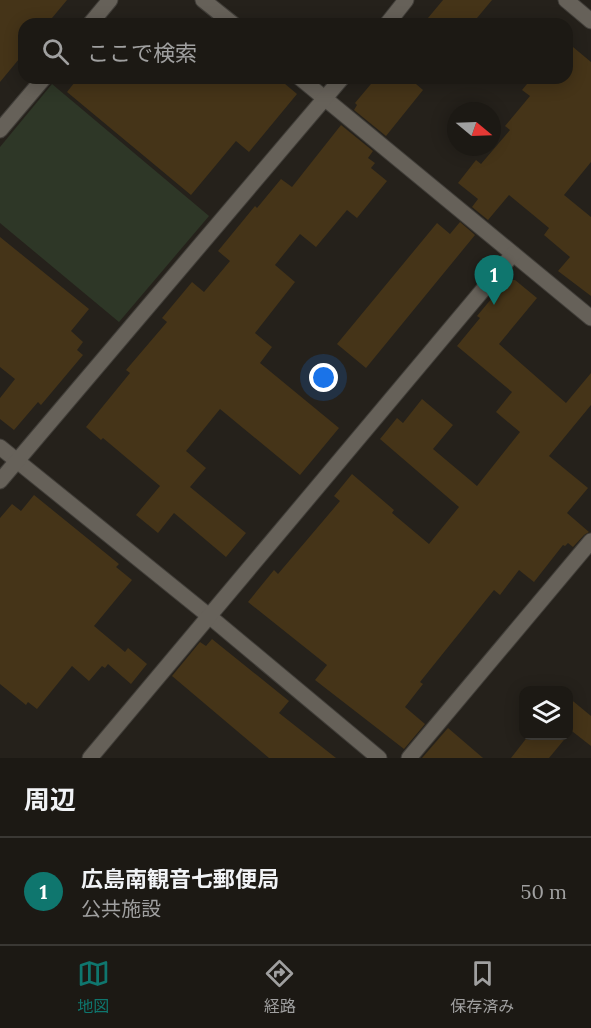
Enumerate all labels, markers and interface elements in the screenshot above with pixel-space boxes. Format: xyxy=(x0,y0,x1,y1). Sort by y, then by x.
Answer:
search box xyxy=(18,18,573,84)
icon: search xyxy=(39,35,72,68)
text: ここで検索 xyxy=(87,39,197,67)
north arrow xyxy=(447,102,501,156)
pin: 1 xyxy=(474,256,514,305)
your location xyxy=(309,363,338,392)
map controls xyxy=(519,686,573,740)
button: layers xyxy=(519,686,573,740)
text: 周辺 xyxy=(24,783,76,816)
text: 広島南観音七郵便局 xyxy=(81,865,279,893)
text: 1 xyxy=(39,879,48,904)
text: 50 m xyxy=(521,879,567,904)
text: 公共施設 xyxy=(81,896,161,921)
tab: 地図 xyxy=(77,957,110,1017)
tab: 経路 xyxy=(263,957,296,1017)
tab: 保存済み xyxy=(450,957,514,1017)

